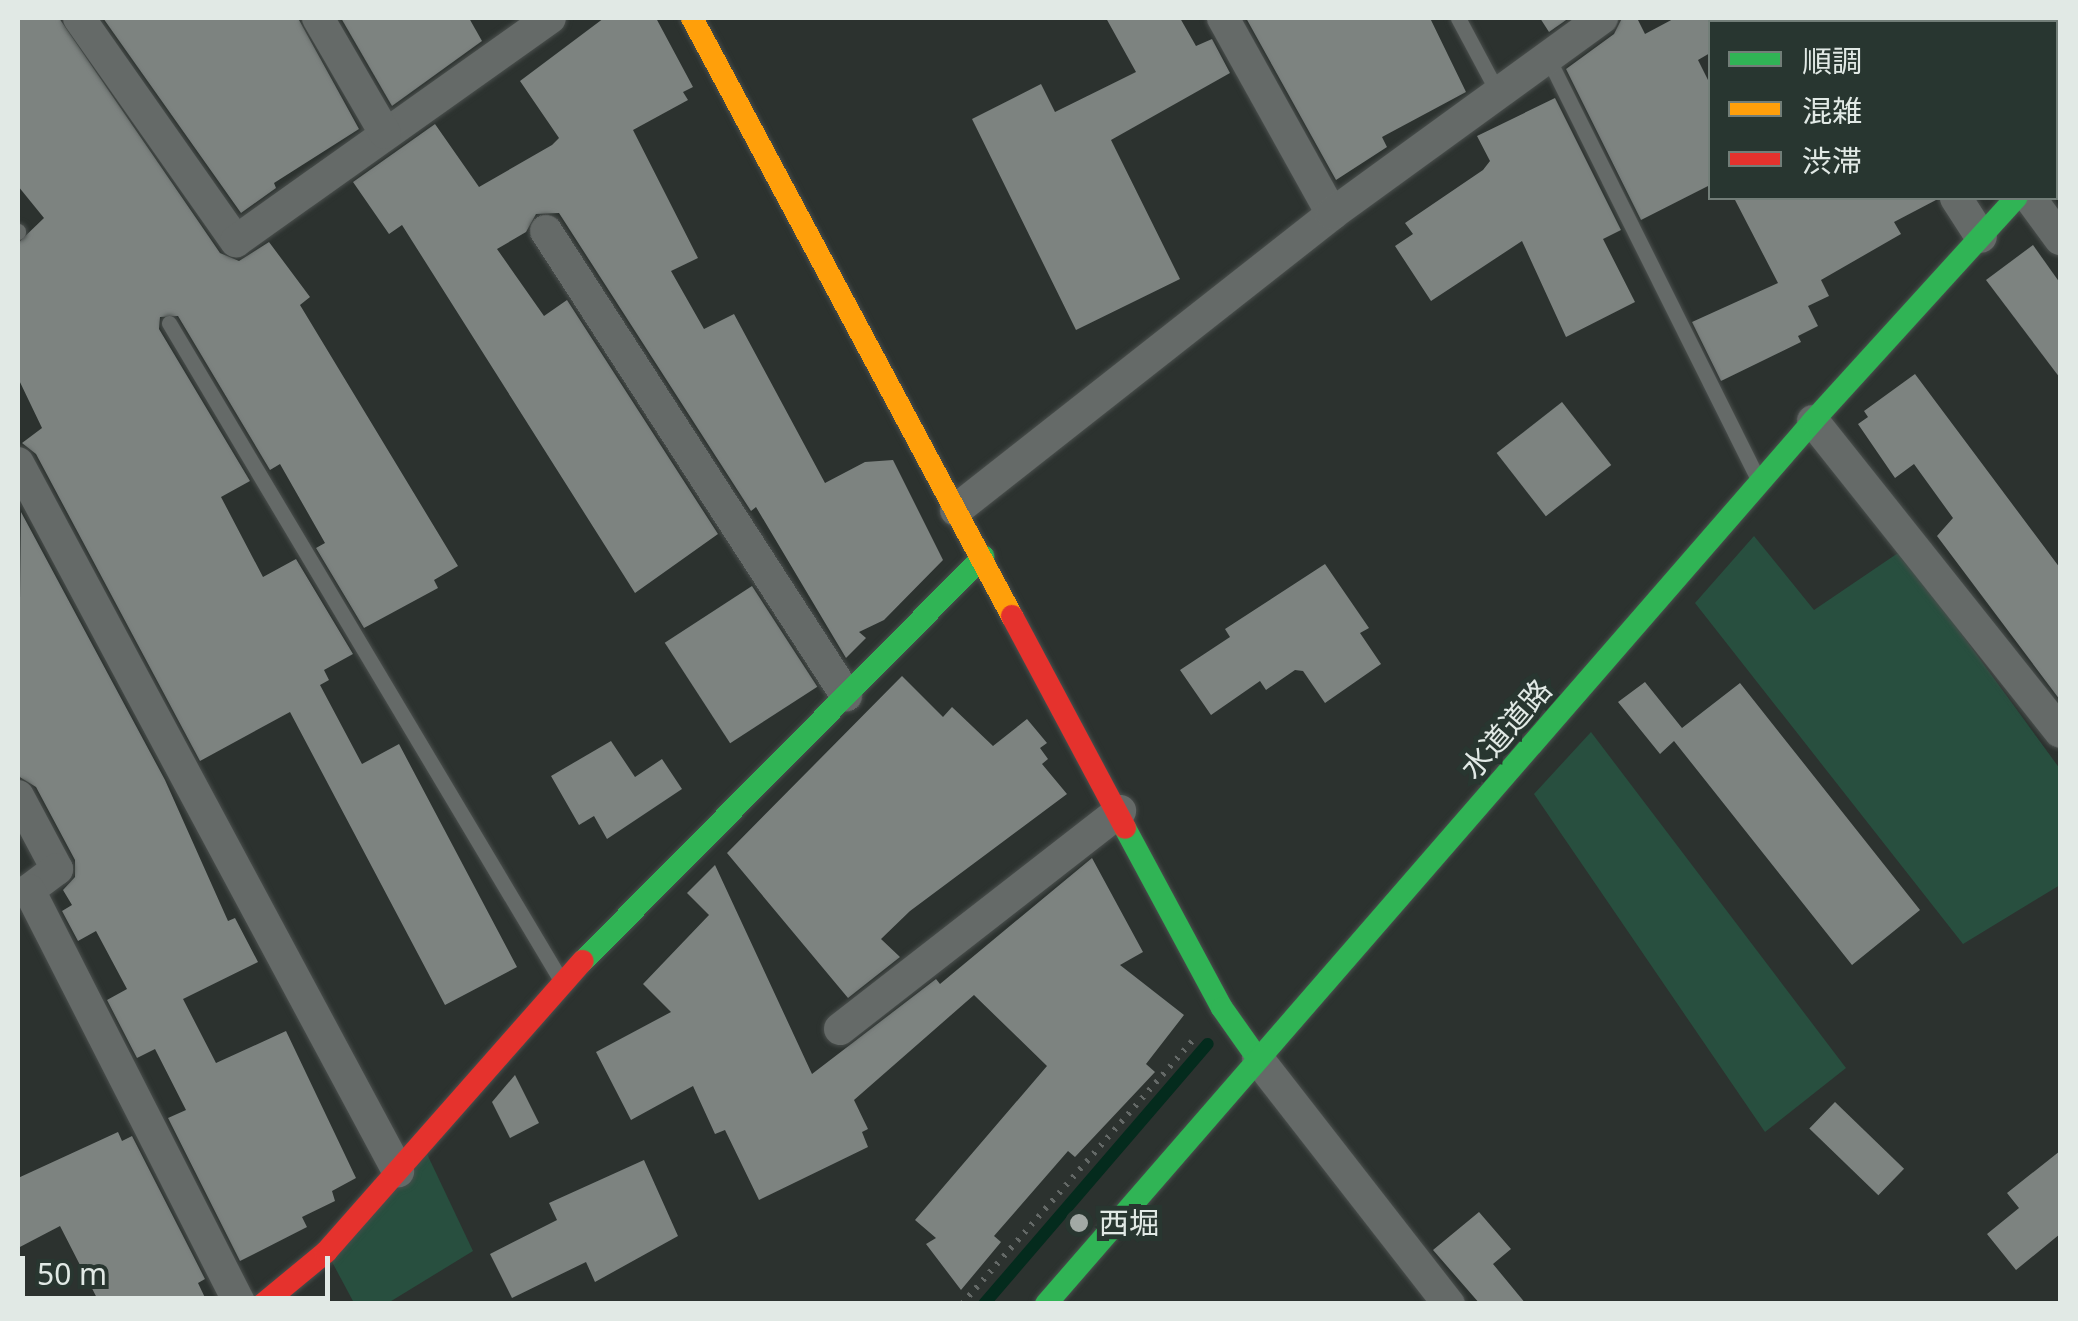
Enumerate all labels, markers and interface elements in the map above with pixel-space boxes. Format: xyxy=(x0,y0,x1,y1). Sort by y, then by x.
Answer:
legend xyxy=(1708,20,2058,200)
text: 順調 xyxy=(1802,40,1862,81)
text: 混雑 xyxy=(1802,90,1862,131)
text: 渋滞 xyxy=(1802,140,1862,181)
street label: 水道道路 xyxy=(1453,672,1559,786)
place label: 西堀 xyxy=(1099,1205,1159,1241)
marker: 西堀 xyxy=(1068,1212,1090,1234)
scale bar xyxy=(25,1236,335,1298)
text: 50 m xyxy=(37,1253,107,1294)

